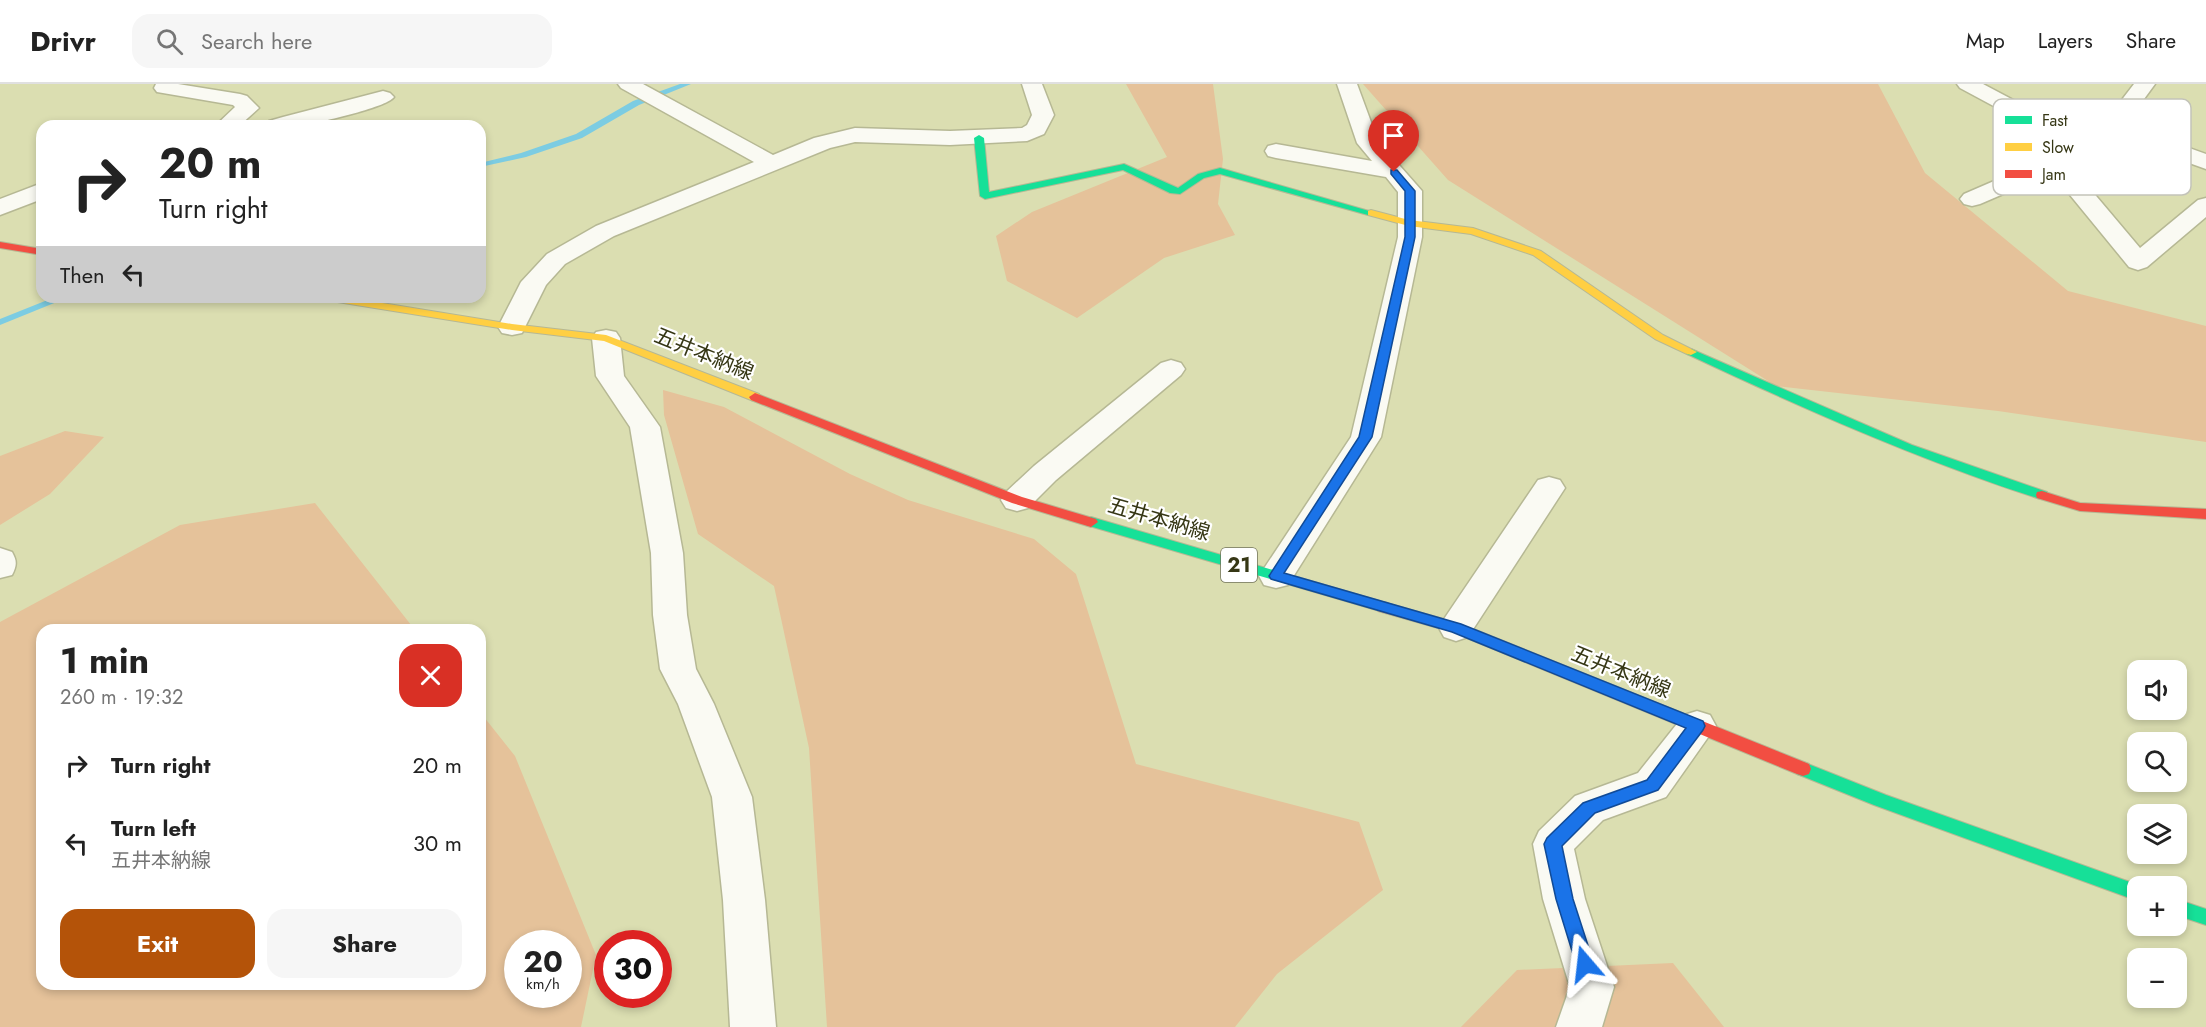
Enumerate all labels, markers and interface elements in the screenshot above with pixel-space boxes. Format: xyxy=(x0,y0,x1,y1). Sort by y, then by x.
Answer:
search box xyxy=(132,14,552,68)
text: Drivr xyxy=(30,21,96,62)
icon: search xyxy=(153,25,186,58)
text: Search here xyxy=(201,25,312,57)
text: Map xyxy=(1966,26,2005,56)
text: Layers xyxy=(2038,26,2093,56)
text: Share xyxy=(2126,26,2176,56)
legend xyxy=(1993,99,2191,195)
text: Fast xyxy=(2042,109,2068,132)
pin xyxy=(1368,110,1419,172)
icon: arrive xyxy=(1377,119,1410,152)
text: 20 m xyxy=(159,133,261,194)
text: Slow xyxy=(2042,136,2074,159)
icon: right xyxy=(60,144,138,222)
text: Jam xyxy=(2040,163,2066,186)
text: Turn right xyxy=(159,189,267,228)
icon: left xyxy=(117,258,150,291)
text: Then xyxy=(60,259,105,291)
street label: 五井本納線 xyxy=(650,320,758,388)
street label: 五井本納線 xyxy=(1104,490,1214,548)
road number: 21 xyxy=(1221,548,1257,582)
text: 1 min xyxy=(60,634,149,686)
street label: 五井本納線 xyxy=(1567,638,1675,706)
button: close xyxy=(399,644,462,707)
map controls xyxy=(2127,660,2187,1008)
button: sound xyxy=(2127,660,2187,720)
text: 260 m · 19:32 xyxy=(60,683,183,712)
button: search xyxy=(2127,732,2187,792)
icon: right xyxy=(60,749,93,782)
text: Turn right xyxy=(111,749,211,781)
text: 20 m xyxy=(413,749,462,781)
button: layers xyxy=(2127,804,2187,864)
text: Turn left xyxy=(111,812,196,844)
icon: left xyxy=(60,827,93,860)
text: 30 m xyxy=(413,827,462,859)
text: 五井本納線 xyxy=(111,846,211,875)
button: + xyxy=(2127,876,2187,936)
button: Exit xyxy=(60,909,255,978)
button: Share xyxy=(267,909,462,978)
speed limit sign: 30 xyxy=(594,930,672,1008)
position arrow xyxy=(1553,932,1617,996)
text: 20 xyxy=(523,940,563,983)
button: − xyxy=(2127,948,2187,1008)
text: km/h xyxy=(526,973,560,995)

